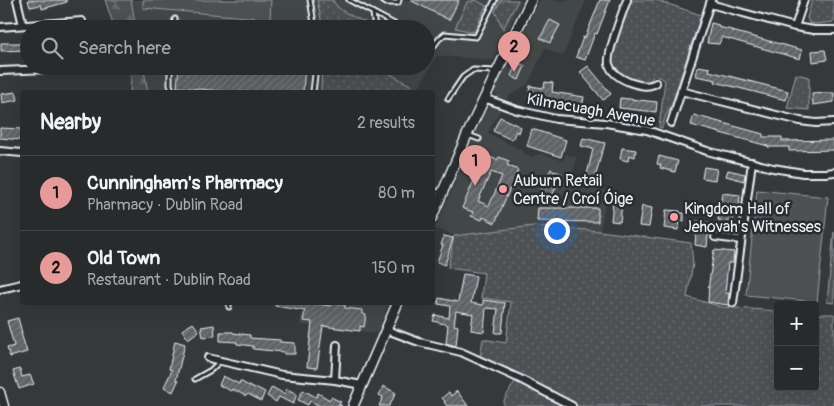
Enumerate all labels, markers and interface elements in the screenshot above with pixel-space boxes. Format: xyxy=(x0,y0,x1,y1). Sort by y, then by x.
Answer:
search box xyxy=(20,20,435,75)
pin: 2 xyxy=(498,31,530,72)
icon: search xyxy=(38,34,66,62)
text: Search here xyxy=(78,36,171,60)
street label: Kilmacuagh Avenue xyxy=(525,89,657,131)
text: Nearby xyxy=(40,109,101,136)
text: 2 results xyxy=(357,113,415,133)
pin: 1 xyxy=(459,145,491,186)
text: Cunningham's Pharmacy xyxy=(87,171,283,195)
place label: Auburn Retail Centre / Croí Óige xyxy=(513,171,633,209)
text: 1 xyxy=(53,183,59,203)
text: 80 m xyxy=(378,183,415,203)
marker: Auburn Retail Centre / Croí Óige xyxy=(497,183,509,195)
text: Pharmacy · Dublin Road xyxy=(87,195,243,215)
place label: Kingdom Hall of Jehovah's Witnesses xyxy=(684,199,821,237)
marker: Kingdom Hall of Jehovah's Witnesses xyxy=(668,211,680,223)
your location xyxy=(544,218,570,244)
text: Old Town xyxy=(87,246,160,270)
text: 2 xyxy=(52,258,60,278)
text: 150 m xyxy=(371,258,415,278)
text: Restaurant · Dublin Road xyxy=(87,270,251,290)
map controls xyxy=(774,301,819,391)
button: + xyxy=(774,301,819,346)
button: − xyxy=(774,346,819,391)

